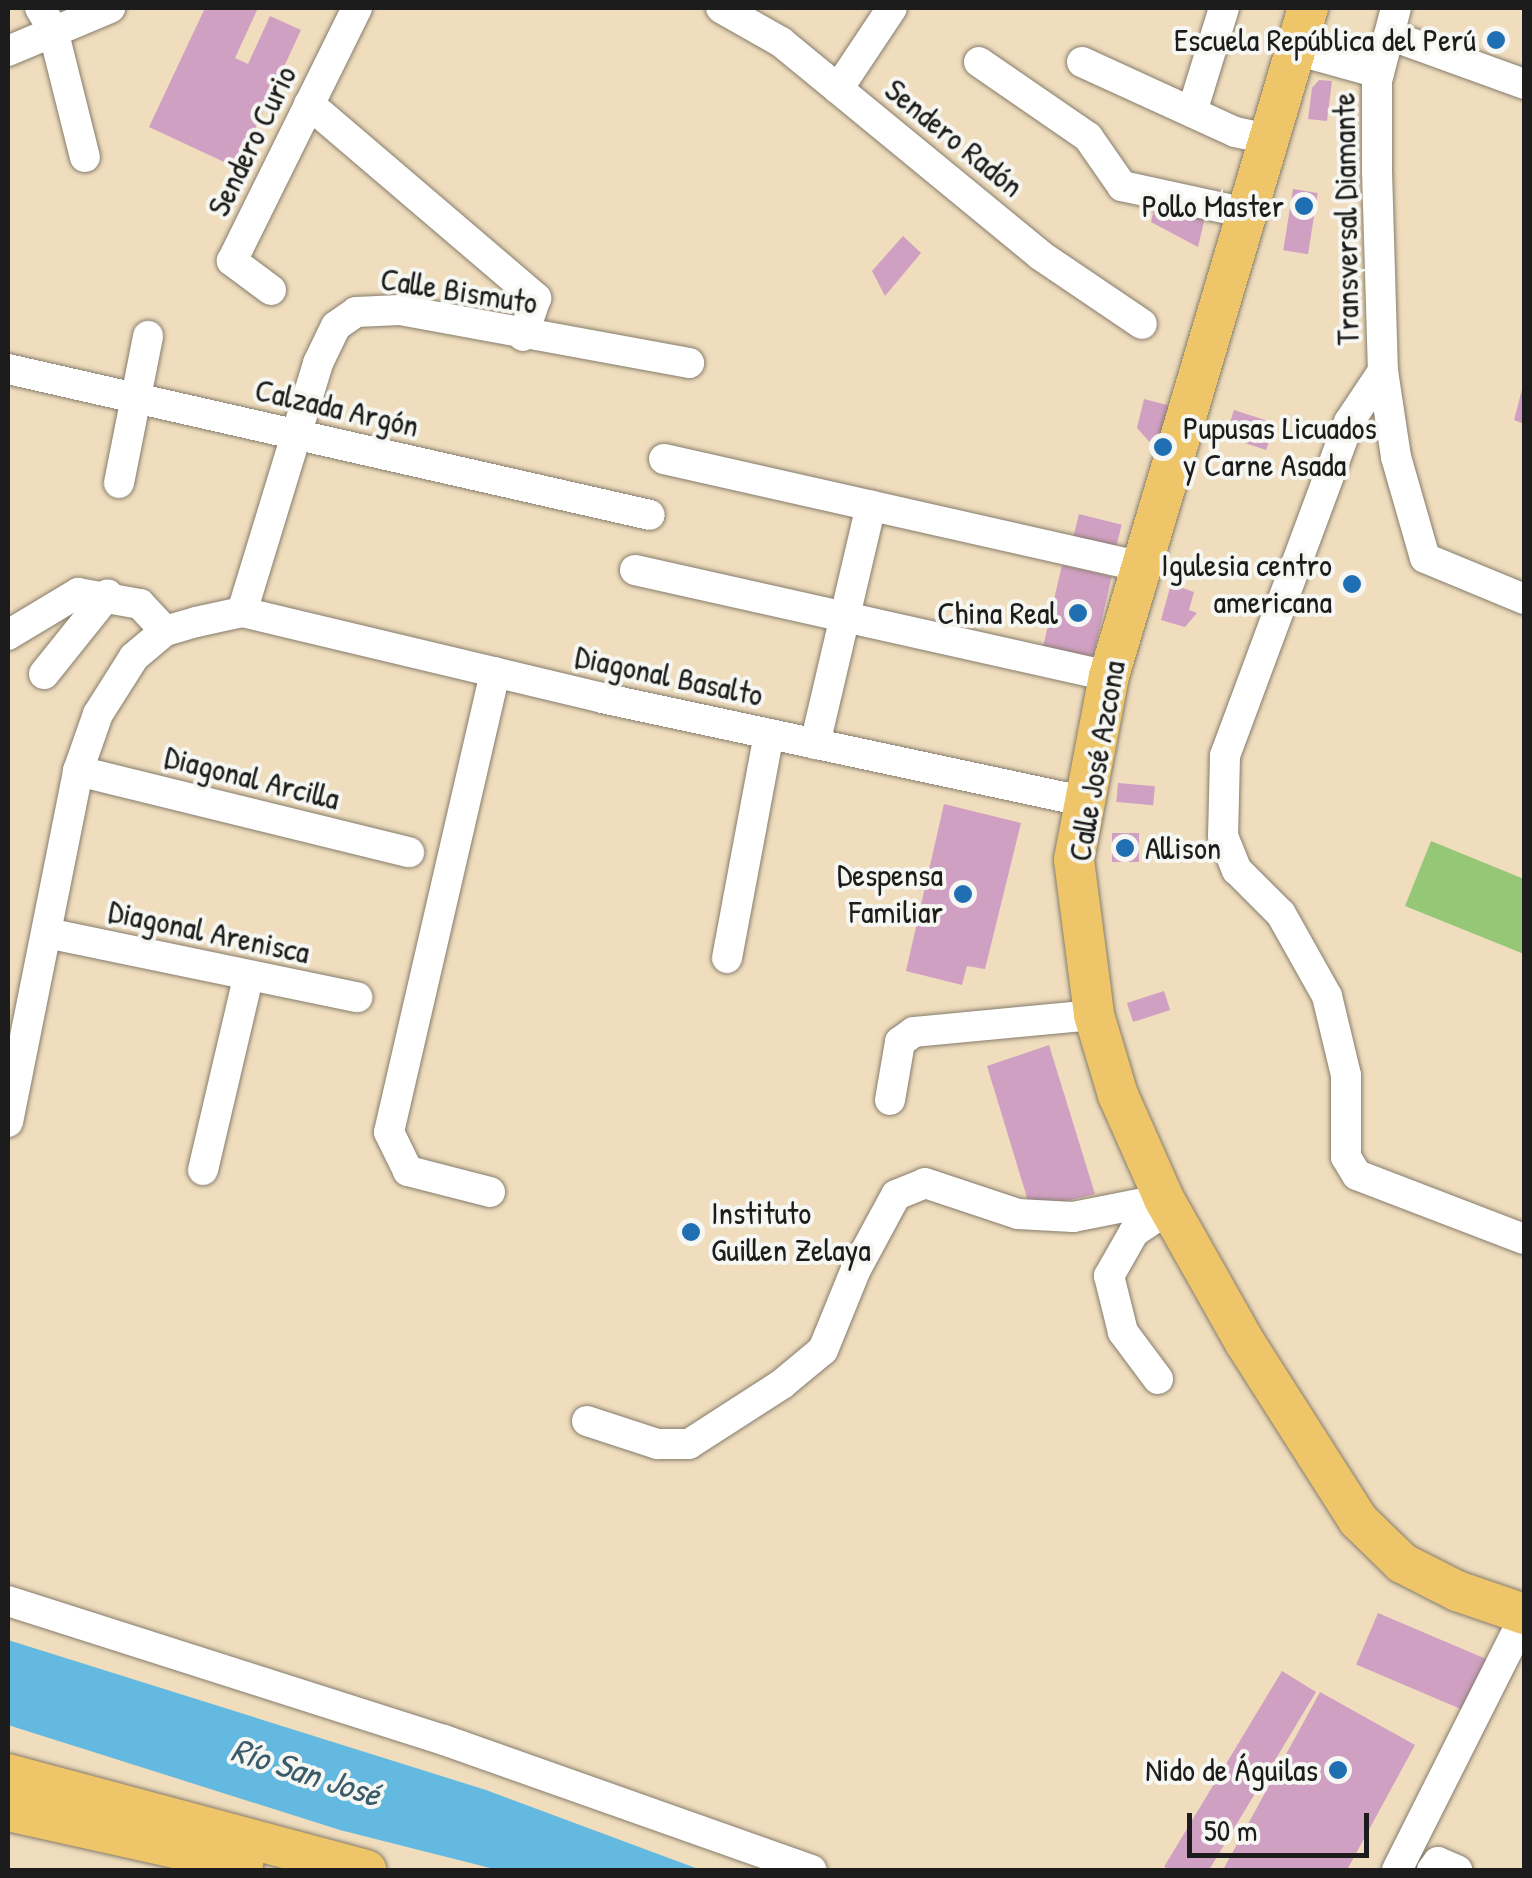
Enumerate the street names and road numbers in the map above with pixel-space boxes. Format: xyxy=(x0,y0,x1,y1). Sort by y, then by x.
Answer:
street label: Sendero Curio xyxy=(199,60,305,222)
street label: Sendero Radón xyxy=(877,71,1031,205)
street label: Transversal Diamante xyxy=(1325,92,1367,346)
street label: Calle Bismuto xyxy=(378,260,540,322)
street label: Calzada Argón xyxy=(251,371,423,445)
street label: Diagonal Basalto xyxy=(572,637,766,715)
street label: Calle José Azcona xyxy=(1060,658,1134,864)
street label: Diagonal Arcilla xyxy=(161,738,343,818)
street label: Diagonal Arenisca xyxy=(105,892,313,972)

